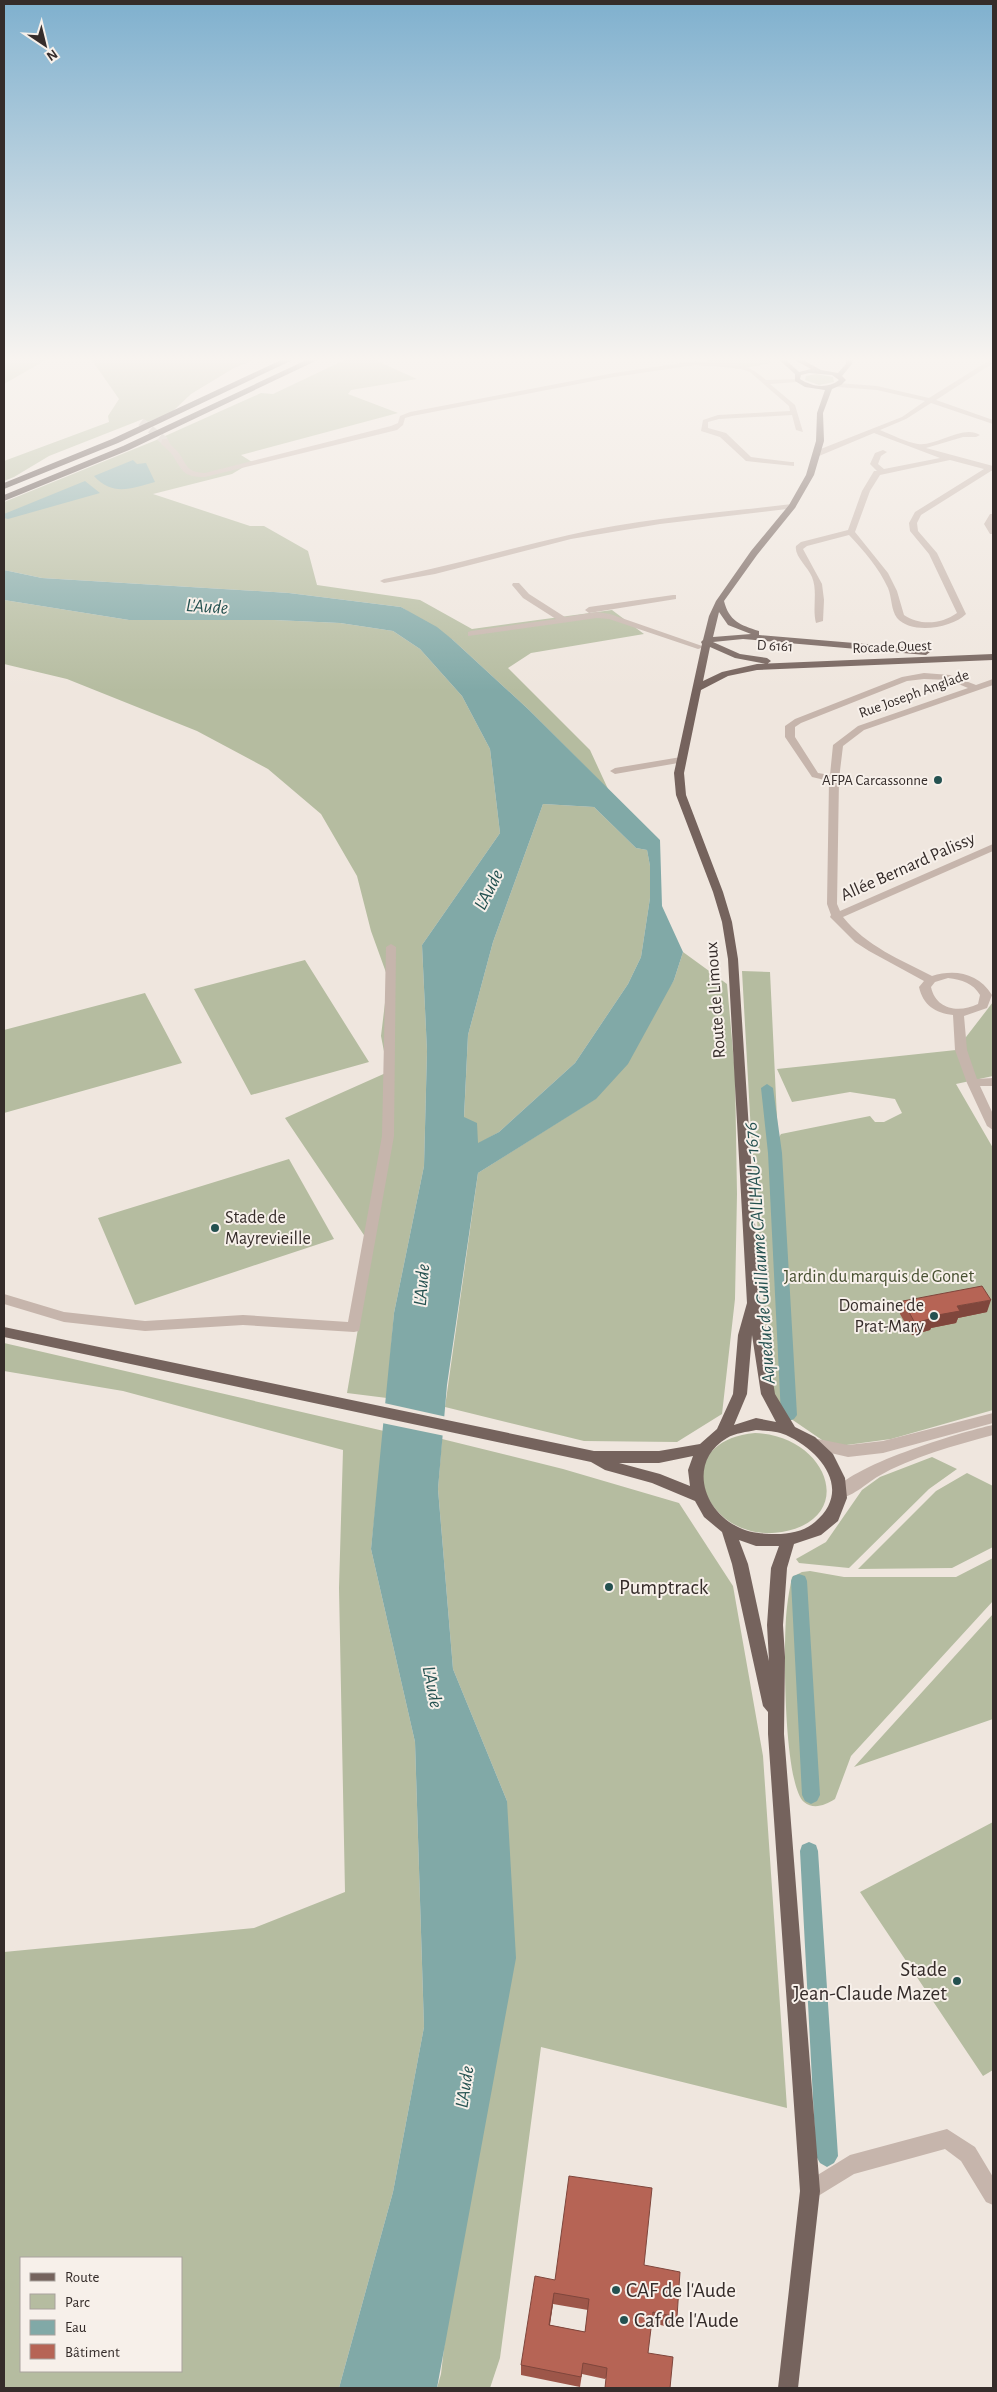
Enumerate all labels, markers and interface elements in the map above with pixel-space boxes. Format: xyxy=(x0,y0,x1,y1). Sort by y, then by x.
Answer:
north arrow xyxy=(20,20,70,70)
text: N xyxy=(44,46,60,63)
water label: L'Aude xyxy=(185,596,229,618)
street label: D 6161 xyxy=(756,638,794,654)
street label: Rocade Ouest xyxy=(852,638,932,656)
street label: Rue Joseph Anglade xyxy=(857,667,971,721)
place label: AFPA Carcassonne xyxy=(822,773,928,788)
marker: AFPA Carcassonne xyxy=(932,774,944,786)
street label: Allée Bernard Palissy xyxy=(838,829,978,905)
water label: L'Aude xyxy=(471,867,507,913)
street label: Route de Limoux xyxy=(703,941,729,1059)
water label: Aqueduc de Guillaume CAILHAU - 1676 xyxy=(741,1121,779,1386)
place label: Stade de Mayrevieille xyxy=(225,1209,311,1248)
marker: Stade de Mayrevieille xyxy=(209,1222,221,1234)
water label: L'Aude xyxy=(411,1263,433,1307)
park label: Jardin du marquis de Gonet xyxy=(784,1268,974,1286)
place label: Domaine de Prat-Mary xyxy=(838,1297,924,1336)
marker: Domaine de Prat-Mary xyxy=(928,1310,940,1322)
place label: Pumptrack xyxy=(619,1577,709,1598)
marker: Pumptrack xyxy=(603,1581,615,1593)
water label: L'Aude xyxy=(419,1664,445,1710)
place label: Stade Jean-Claude Mazet xyxy=(793,1959,947,2004)
marker: Stade Jean-Claude Mazet xyxy=(951,1975,963,1987)
water label: L'Aude xyxy=(452,2065,478,2109)
legend xyxy=(20,2257,182,2372)
text: Route xyxy=(65,2270,99,2285)
place label: CAF de l'Aude xyxy=(626,2280,736,2301)
marker: CAF de l'Aude xyxy=(610,2284,622,2296)
text: Parc xyxy=(65,2295,90,2310)
place label: Caf de l'Aude xyxy=(634,2310,739,2331)
marker: Caf de l'Aude xyxy=(618,2314,630,2326)
text: Eau xyxy=(65,2320,87,2335)
text: Bâtiment xyxy=(65,2345,120,2360)

